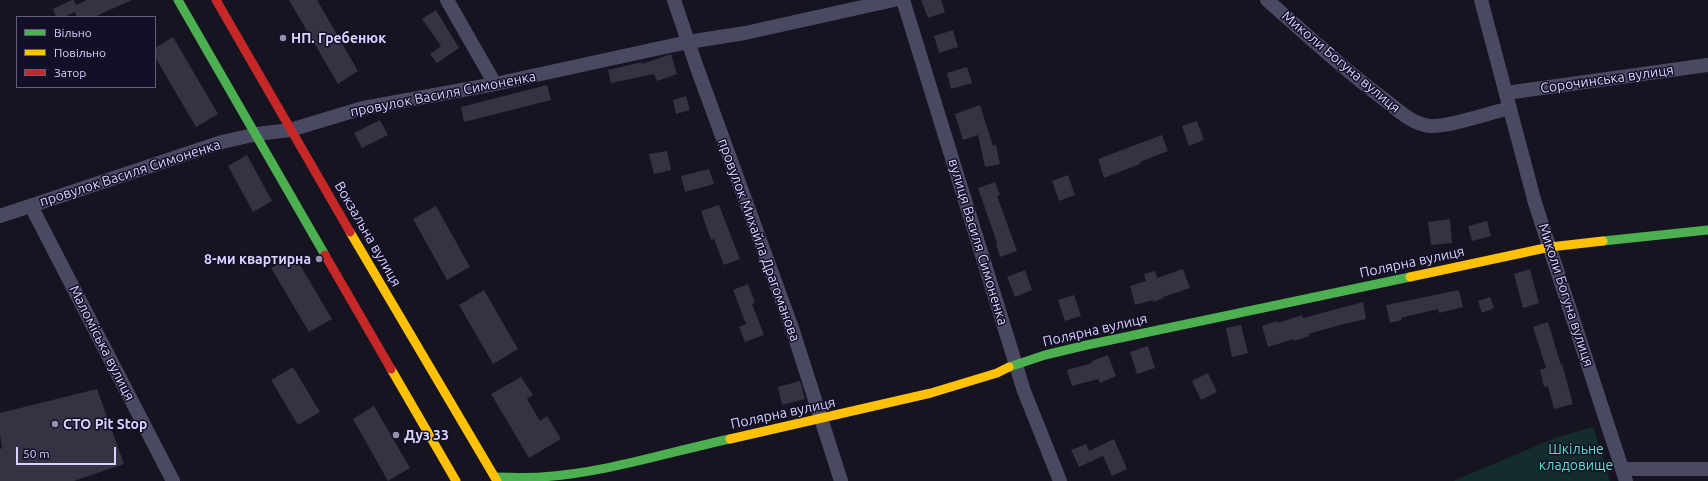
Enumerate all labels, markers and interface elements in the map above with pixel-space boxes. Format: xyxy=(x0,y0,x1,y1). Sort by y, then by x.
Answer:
street label: Миколи Богуна вулиця xyxy=(1278,7,1404,117)
legend xyxy=(16,16,156,88)
text: Вільно xyxy=(54,26,92,39)
place label: НП. Гребенюк xyxy=(291,30,386,46)
marker: НП. Гребенюк xyxy=(278,33,288,43)
text: Повільно xyxy=(54,46,106,59)
street label: Сорочинська вулиця xyxy=(1539,61,1675,97)
text: Затор xyxy=(54,66,86,79)
street label: провулок Василя Симоненка xyxy=(349,68,537,120)
street label: провулок Василя Симоненка xyxy=(38,136,222,210)
street label: провулок Михайла Драгоманова xyxy=(714,136,804,344)
street label: вулиця Василя Симоненка xyxy=(945,157,1011,327)
street label: Вокзальна вулиця xyxy=(331,178,405,290)
street label: Миколи Богуна вулиця xyxy=(1535,221,1597,369)
street label: Полярна вулиця xyxy=(1358,243,1466,281)
place label: 8-ми квартирна xyxy=(204,251,311,267)
marker: 8-ми квартирна xyxy=(314,254,324,264)
street label: Маломіська вулиця xyxy=(66,283,138,403)
street label: Полярна вулиця xyxy=(1041,310,1149,350)
street label: Полярна вулиця xyxy=(729,394,837,432)
place label: СТО Pit Stop xyxy=(63,416,147,432)
marker: СТО Pit Stop xyxy=(50,419,60,429)
place label: Дуз 33 xyxy=(404,427,449,443)
marker: Дуз 33 xyxy=(391,430,401,440)
scale bar xyxy=(18,439,118,465)
park label: Шкільне кладовище xyxy=(1539,441,1613,474)
text: 50 m xyxy=(23,447,50,460)

